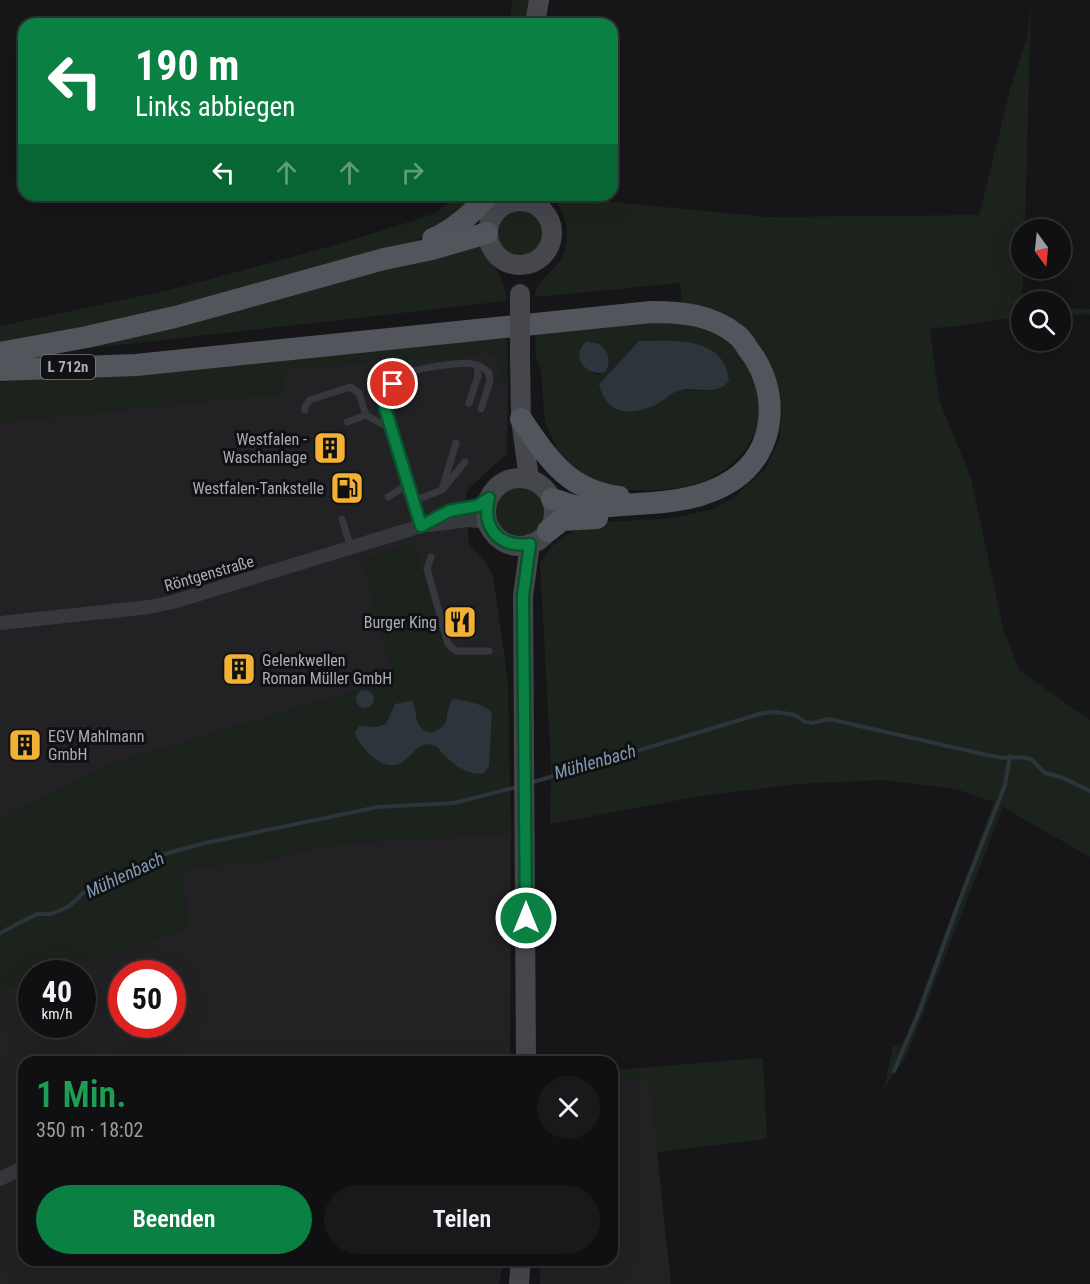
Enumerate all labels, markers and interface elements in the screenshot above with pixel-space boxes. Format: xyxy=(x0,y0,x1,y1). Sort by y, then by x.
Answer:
text: 190 m xyxy=(135,41,240,90)
icon: left xyxy=(36,42,114,120)
text: Links abbiegen xyxy=(135,91,295,123)
icon: left xyxy=(207,156,240,189)
icon: ahead xyxy=(270,156,303,189)
icon: ahead xyxy=(333,156,366,189)
icon: right xyxy=(396,156,429,189)
north arrow xyxy=(1011,219,1071,279)
map controls xyxy=(1011,219,1071,351)
button: search xyxy=(1011,291,1071,351)
road number: L 712n xyxy=(41,355,95,379)
pin xyxy=(367,358,418,409)
icon: arrive xyxy=(376,367,409,400)
place label: Westfalen - Waschanlage xyxy=(223,430,307,467)
building icon: Westfalen - Waschanlage xyxy=(312,430,348,466)
fuel station icon: Westfalen-Tankstelle xyxy=(329,470,365,506)
place label: Westfalen-Tankstelle xyxy=(192,479,324,498)
street label: Röntgenstraße xyxy=(162,552,256,595)
restaurant icon: Burger King xyxy=(442,604,478,640)
place label: Burger King xyxy=(364,613,437,632)
building icon: Gelenkwellen Roman Müller GmbH xyxy=(221,651,257,687)
place label: Gelenkwellen Roman Müller GmbH xyxy=(262,651,392,688)
building icon: EGV Mahlmann GmbH xyxy=(7,727,43,763)
place label: EGV Mahlmann GmbH xyxy=(48,727,144,764)
water label: Mühlenbach xyxy=(552,740,638,783)
water label: Mühlenbach xyxy=(82,847,167,902)
position arrow xyxy=(494,886,558,950)
speed limit sign: 50 xyxy=(108,960,186,1038)
text: 40 xyxy=(42,974,72,1009)
text: km/h xyxy=(42,1005,72,1023)
text: 1 Min. xyxy=(36,1074,126,1116)
button: close xyxy=(537,1076,600,1139)
text: 350 m · 18:02 xyxy=(36,1118,143,1142)
button: Beenden xyxy=(36,1185,312,1254)
button: Teilen xyxy=(324,1185,600,1254)

